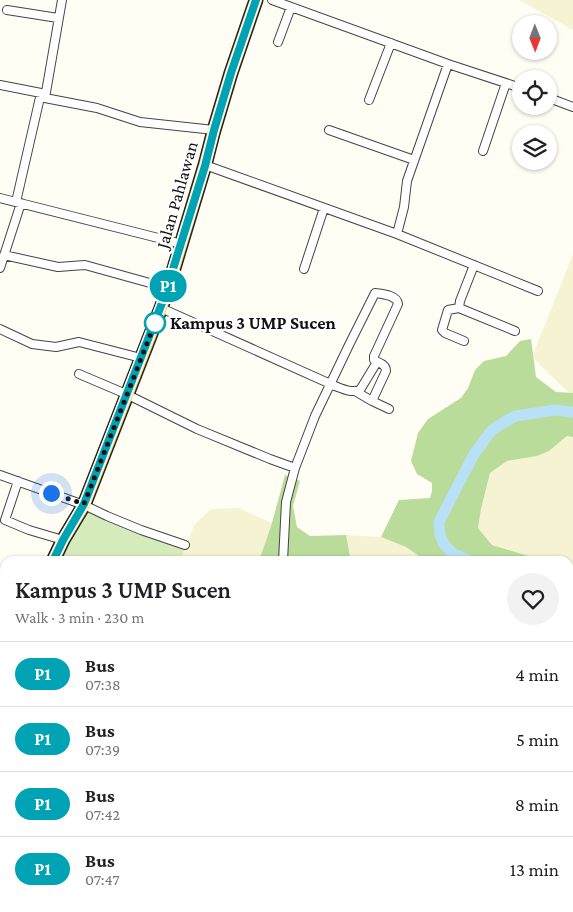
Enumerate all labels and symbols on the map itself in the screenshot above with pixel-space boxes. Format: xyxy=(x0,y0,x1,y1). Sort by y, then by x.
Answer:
north arrow xyxy=(512,15,558,60)
street label: Jalan Pahlawan xyxy=(152,139,202,253)
line badge: P1 xyxy=(146,270,190,302)
marker: Kampus 3 UMP Sucen xyxy=(144,312,166,334)
place label: Kampus 3 UMP Sucen xyxy=(170,313,336,333)
your location xyxy=(39,481,64,506)

